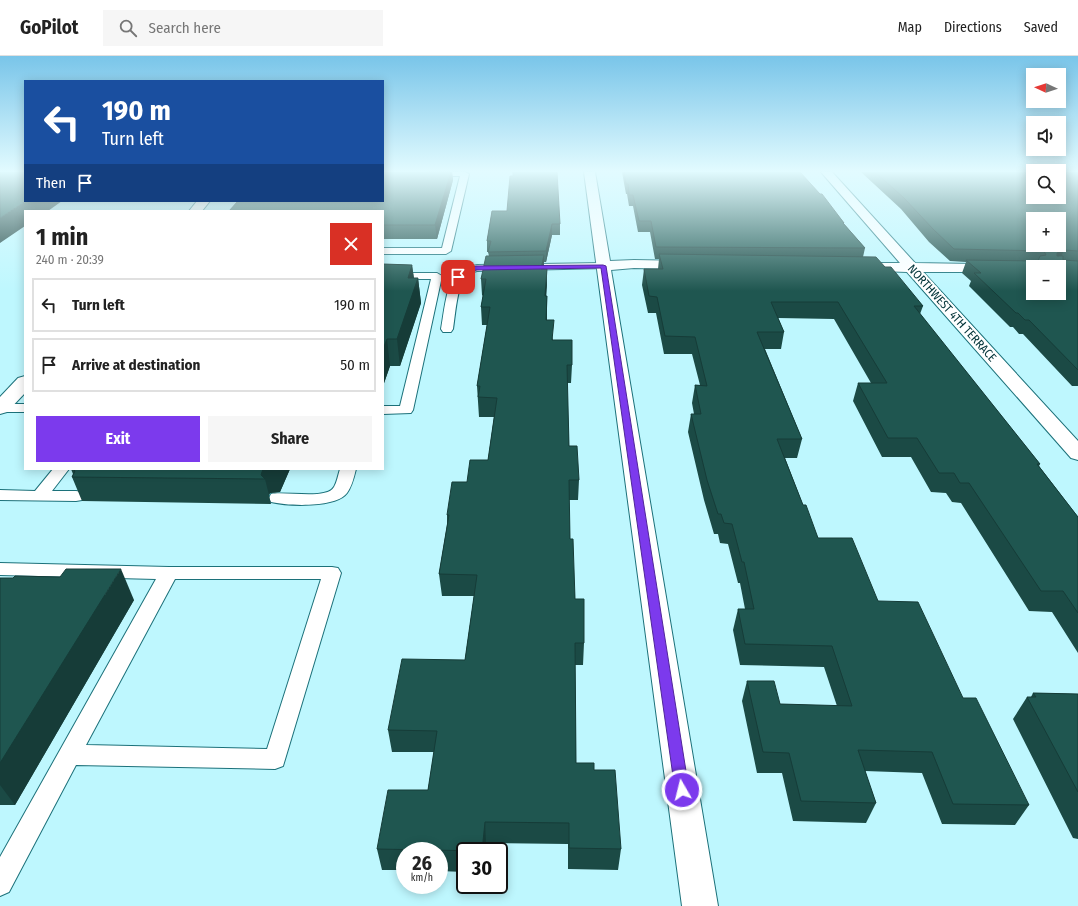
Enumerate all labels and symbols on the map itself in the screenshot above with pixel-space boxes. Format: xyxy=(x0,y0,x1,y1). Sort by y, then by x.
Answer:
north arrow xyxy=(1026,68,1066,108)
pin xyxy=(441,260,475,294)
street label: NORTHWEST 4TH TERRACE xyxy=(905,262,999,365)
position arrow xyxy=(661,769,703,811)
speed limit sign: 30 xyxy=(456,842,508,894)

